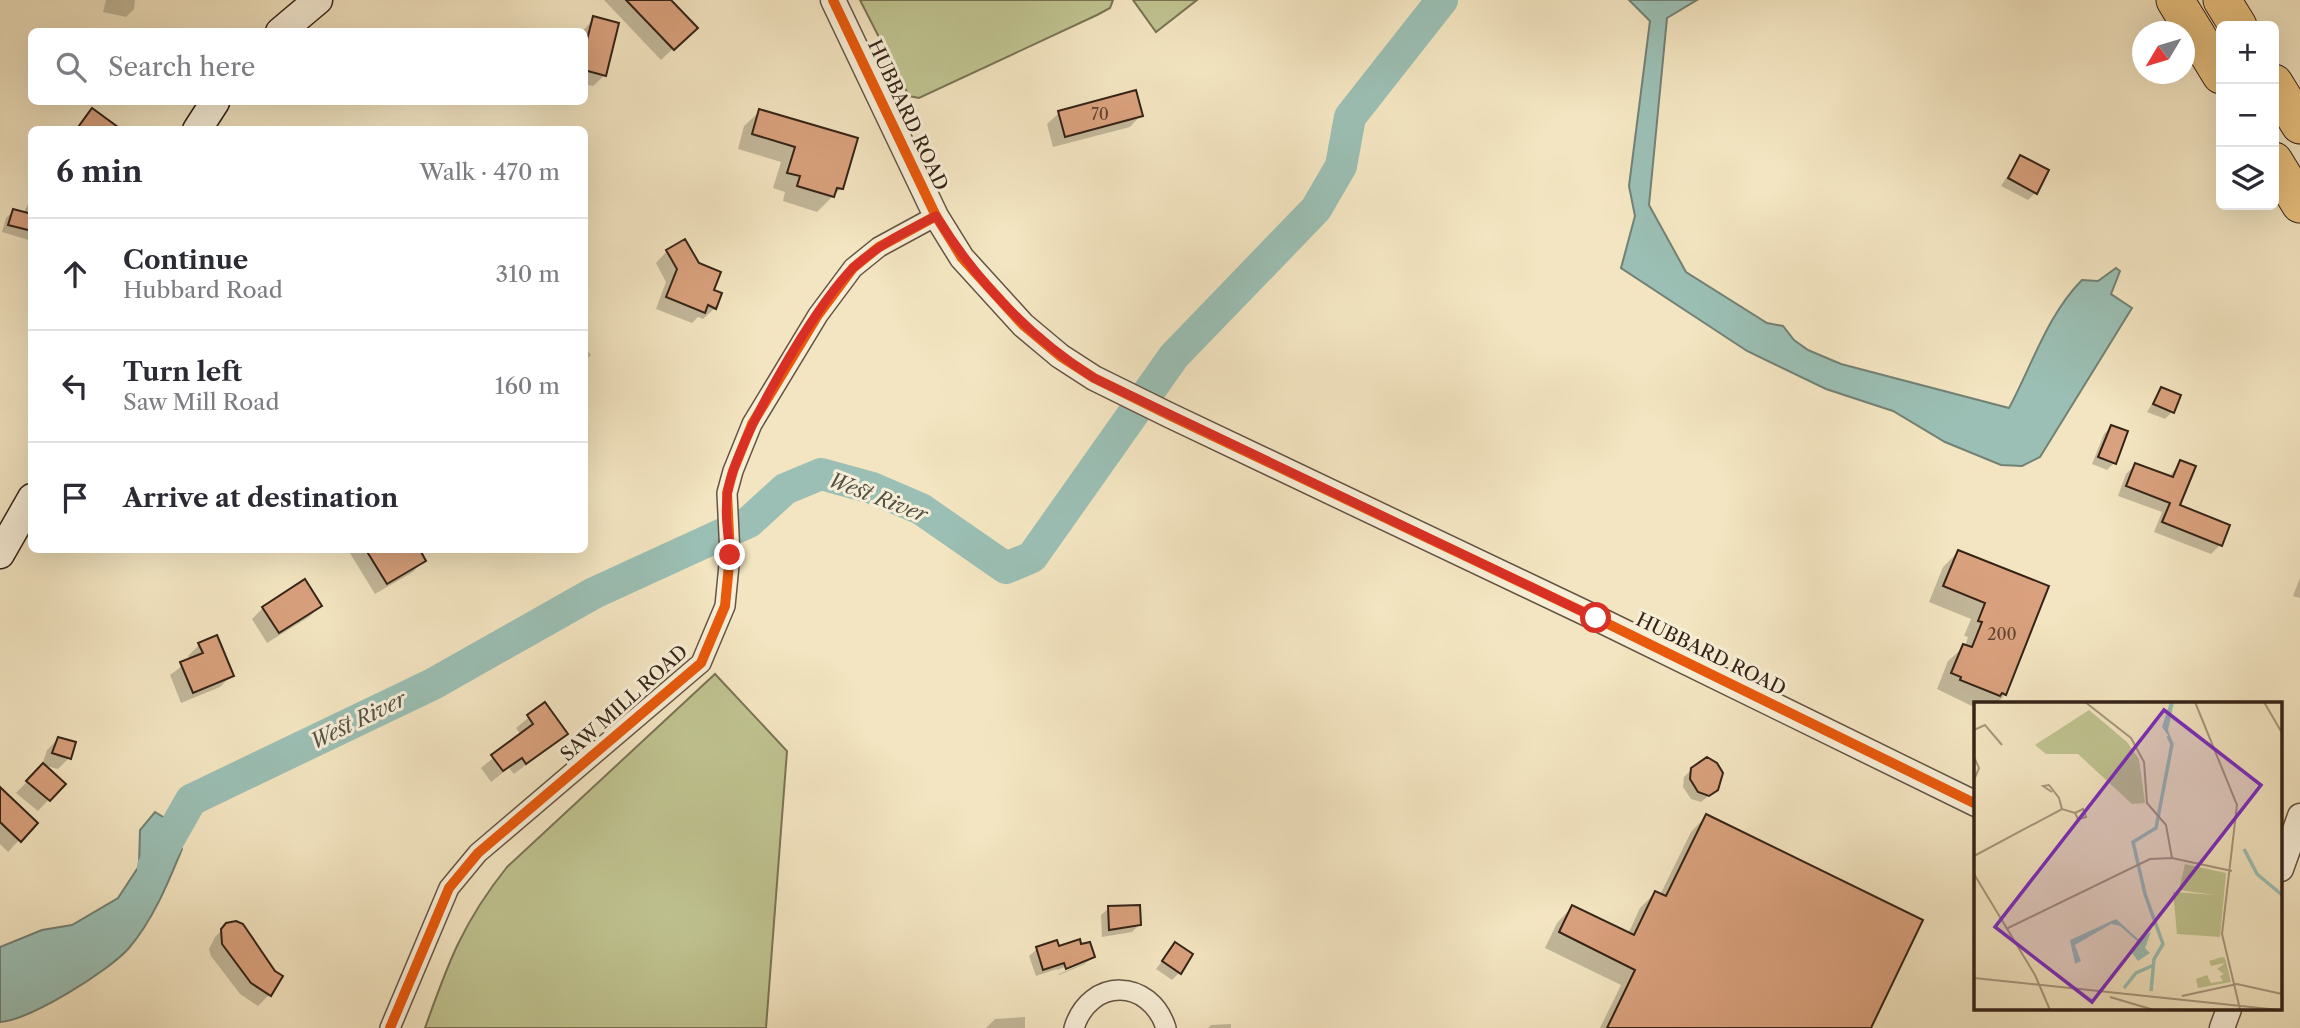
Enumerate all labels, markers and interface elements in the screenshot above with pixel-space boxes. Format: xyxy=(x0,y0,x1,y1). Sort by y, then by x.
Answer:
north arrow xyxy=(2132,21,2195,84)
map controls xyxy=(2216,21,2279,210)
button: + xyxy=(2216,21,2279,84)
search box xyxy=(28,28,588,105)
street label: HUBBARD ROAD xyxy=(863,36,953,194)
icon: search xyxy=(52,48,90,86)
text: Search here xyxy=(108,51,255,83)
button: − xyxy=(2216,84,2279,147)
house number: 70 xyxy=(1091,104,1109,124)
button: layers xyxy=(2216,147,2279,210)
text: 6 min xyxy=(56,153,143,190)
text: Walk · 470 m xyxy=(420,158,560,186)
text: Continue xyxy=(123,244,248,276)
icon: ahead xyxy=(56,255,94,293)
text: 310 m xyxy=(496,260,560,288)
text: Hubbard Road xyxy=(123,276,283,304)
text: Turn left xyxy=(123,356,242,388)
icon: left xyxy=(56,367,94,405)
text: 160 m xyxy=(495,372,560,400)
text: Saw Mill Road xyxy=(123,388,280,416)
water label: West River xyxy=(825,467,932,528)
icon: arrive xyxy=(56,479,94,517)
text: Arrive at destination xyxy=(123,482,398,514)
route end xyxy=(714,539,745,570)
route start xyxy=(1580,602,1611,633)
street label: HUBBARD ROAD xyxy=(1632,608,1790,700)
house number: 200 xyxy=(1987,624,2017,644)
street label: SAW MILL ROAD xyxy=(556,640,692,766)
water label: West River xyxy=(306,685,411,754)
inset map xyxy=(1974,702,2282,1010)

